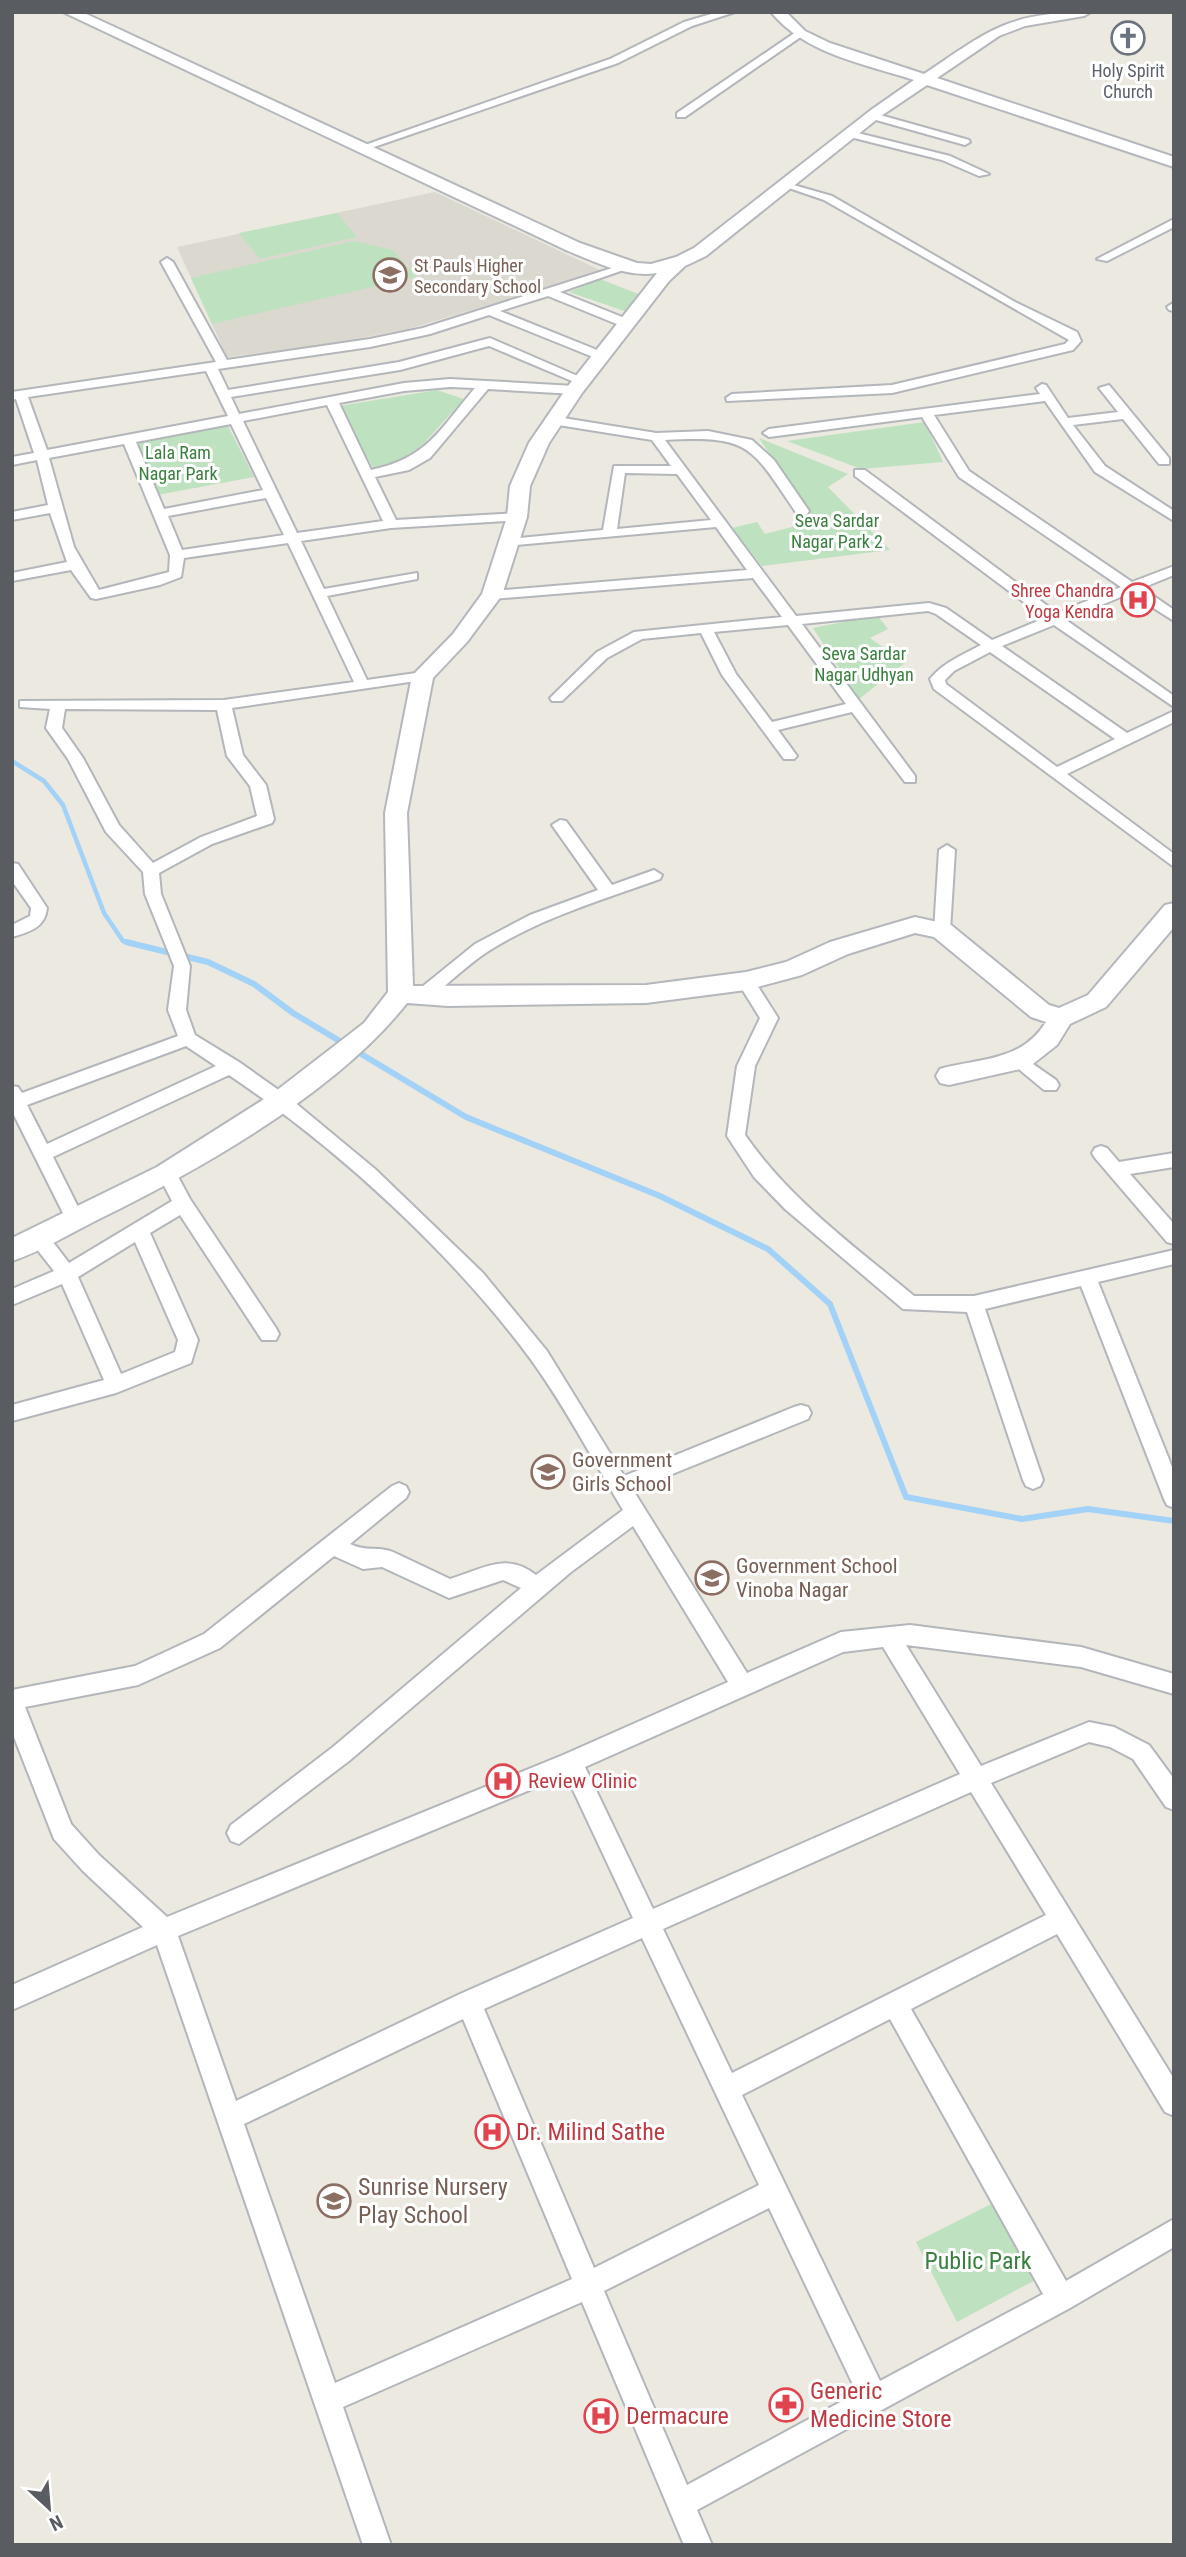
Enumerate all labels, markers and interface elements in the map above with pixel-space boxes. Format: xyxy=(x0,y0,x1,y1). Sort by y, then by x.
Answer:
church icon: Holy Spirit Church xyxy=(1109,19,1147,57)
place label: Holy Spirit Church xyxy=(1091,60,1165,102)
place label: St Pauls Higher Secondary School xyxy=(414,255,541,297)
school or university icon: St Pauls Higher Secondary School xyxy=(371,256,409,294)
park label: Lala Ram Nagar Park xyxy=(139,442,218,484)
park label: Seva Sardar Nagar Park 2 xyxy=(791,510,883,552)
place label: Shree Chandra Yoga Kendra xyxy=(1011,580,1114,622)
hospital icon: Shree Chandra Yoga Kendra xyxy=(1119,581,1157,619)
park label: Seva Sardar Nagar Udhyan xyxy=(814,643,914,685)
place label: Government Girls School xyxy=(572,1448,672,1496)
school or university icon: Government Girls School xyxy=(529,1453,567,1491)
place label: Government School Vinoba Nagar xyxy=(736,1554,898,1602)
school or university icon: Government School Vinoba Nagar xyxy=(693,1559,731,1597)
hospital icon: Review Clinic xyxy=(484,1762,522,1800)
place label: Review Clinic xyxy=(528,1769,637,1793)
hospital icon: Dr. Milind Sathe xyxy=(473,2113,511,2151)
place label: Dr. Milind Sathe xyxy=(516,2118,665,2146)
place label: Sunrise Nursery Play School xyxy=(358,2173,508,2229)
school or university icon: Sunrise Nursery Play School xyxy=(315,2182,353,2220)
park label: Public Park xyxy=(924,2247,1032,2275)
place label: Generic Medicine Store xyxy=(810,2377,951,2433)
pharmacy icon: Generic Medicine Store xyxy=(767,2386,805,2424)
hospital icon: Dermacure xyxy=(582,2397,620,2435)
place label: Dermacure xyxy=(626,2402,729,2430)
north arrow xyxy=(14,2473,84,2543)
text: N xyxy=(46,2510,67,2536)

